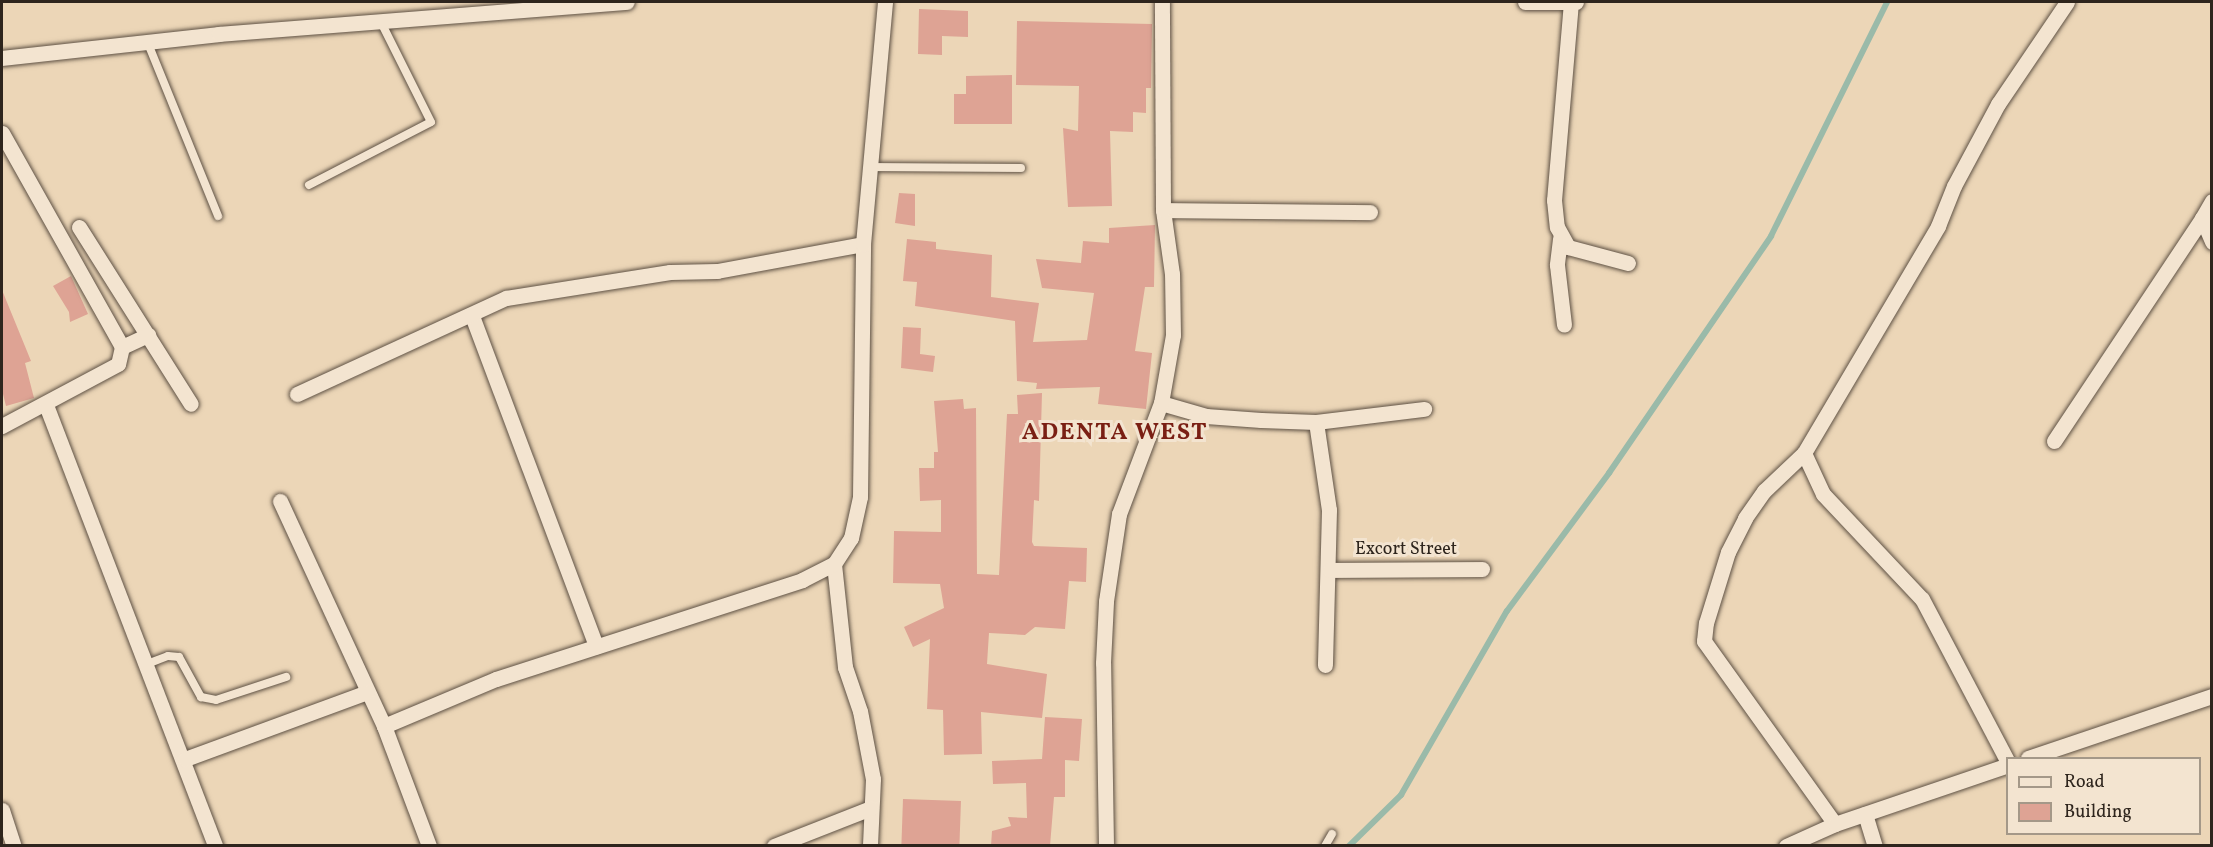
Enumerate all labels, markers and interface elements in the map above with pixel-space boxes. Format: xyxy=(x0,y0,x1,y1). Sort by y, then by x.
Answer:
district label: ADENTA WEST xyxy=(1022,420,1208,448)
street label: Excort Street xyxy=(1355,539,1457,561)
legend xyxy=(2006,757,2201,835)
text: Road xyxy=(2064,770,2105,795)
text: Building xyxy=(2064,800,2132,825)

